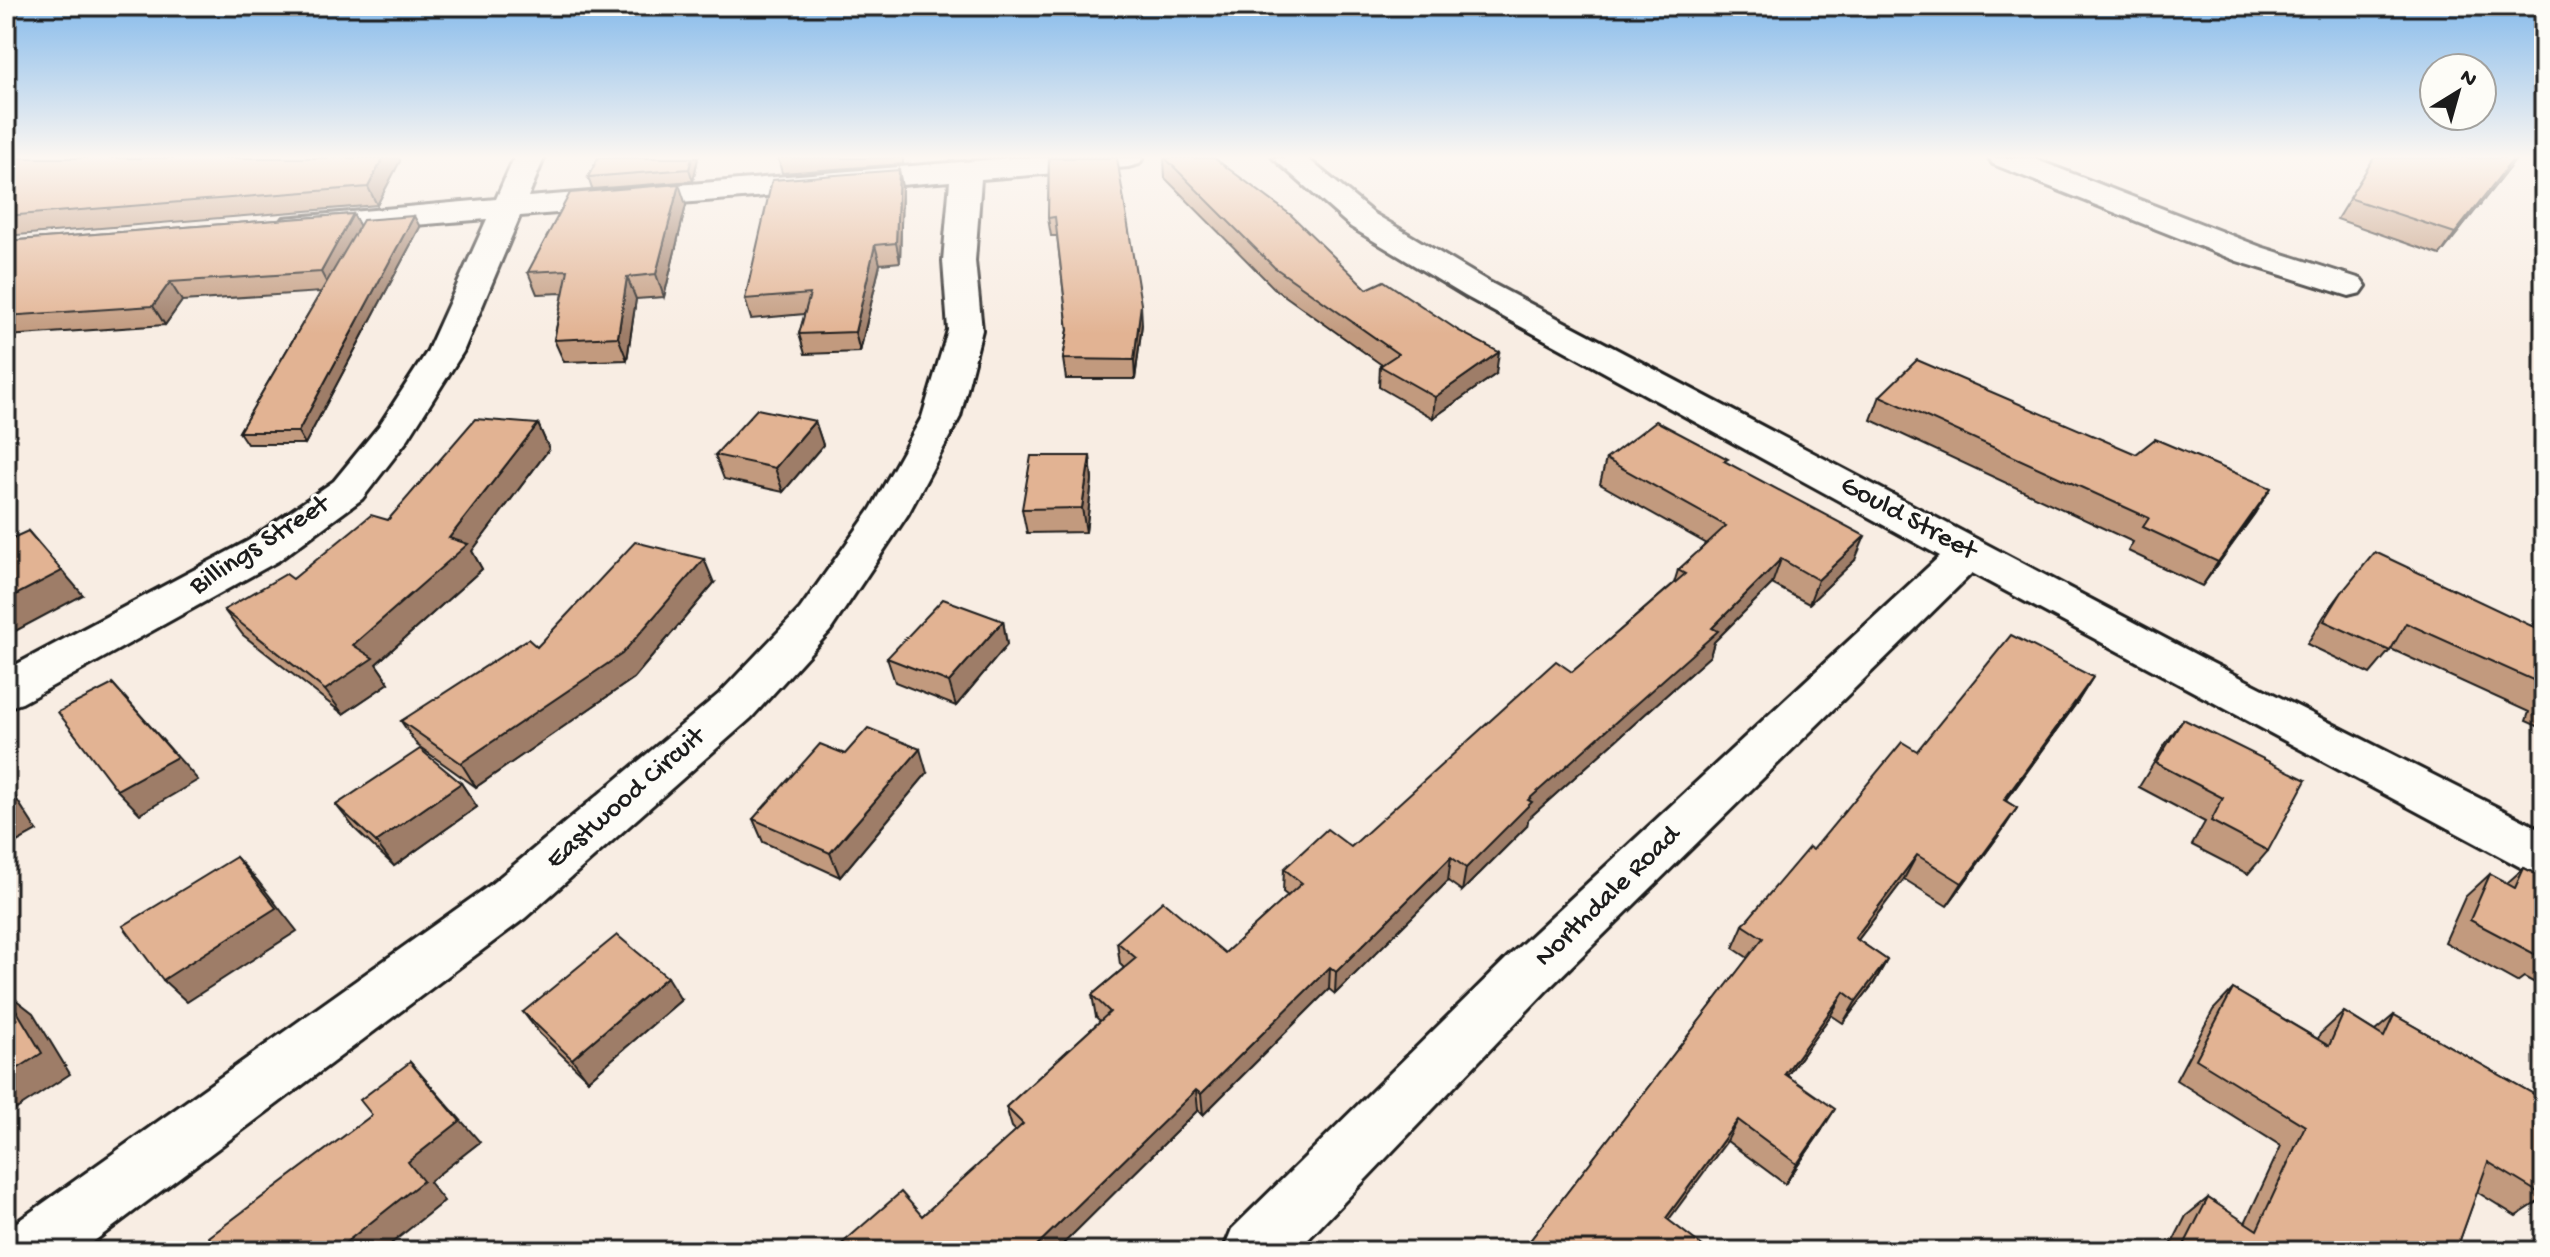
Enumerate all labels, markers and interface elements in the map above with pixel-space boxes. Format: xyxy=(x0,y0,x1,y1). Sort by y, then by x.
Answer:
north arrow xyxy=(2418,52,2498,132)
text: N xyxy=(2454,65,2481,94)
street label: Gould Street xyxy=(1834,469,1984,570)
street label: Billings Street xyxy=(183,487,338,604)
street label: Eastwood Circuit xyxy=(540,719,714,877)
street label: Northdale Road xyxy=(1528,817,1690,975)

